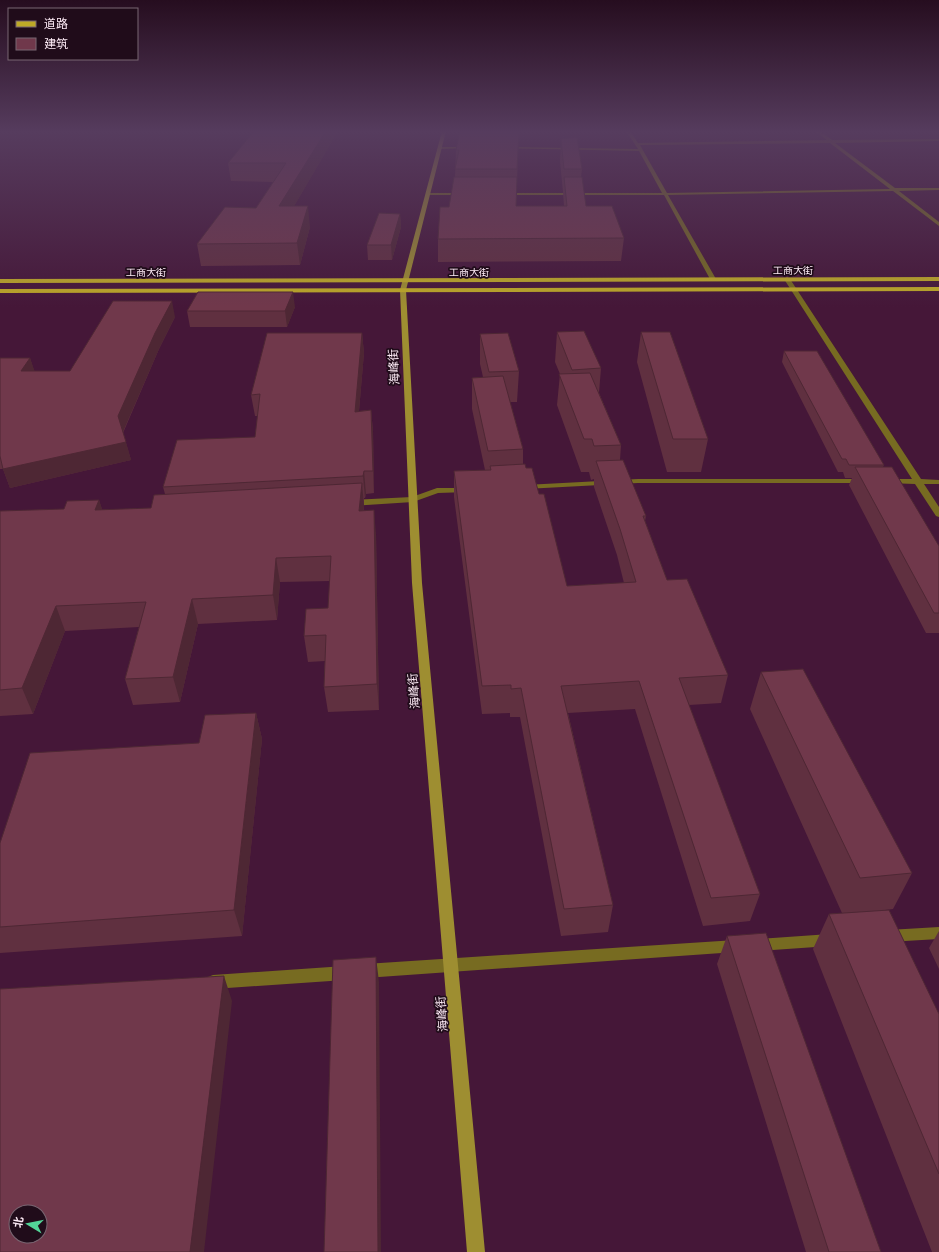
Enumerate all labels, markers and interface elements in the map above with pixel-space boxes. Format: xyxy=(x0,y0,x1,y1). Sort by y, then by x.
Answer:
legend xyxy=(8,8,138,60)
text: 道路 xyxy=(44,15,68,32)
text: 建筑 xyxy=(44,35,68,52)
street label: 工商大街 xyxy=(773,263,813,277)
street label: 工商大街 xyxy=(126,265,166,279)
street label: 工商大街 xyxy=(449,265,489,279)
street label: 海峰街 xyxy=(384,349,403,385)
street label: 海峰街 xyxy=(403,672,424,710)
street label: 海峰街 xyxy=(431,995,452,1033)
north arrow xyxy=(8,1204,48,1244)
text: 北 xyxy=(9,1215,26,1229)

